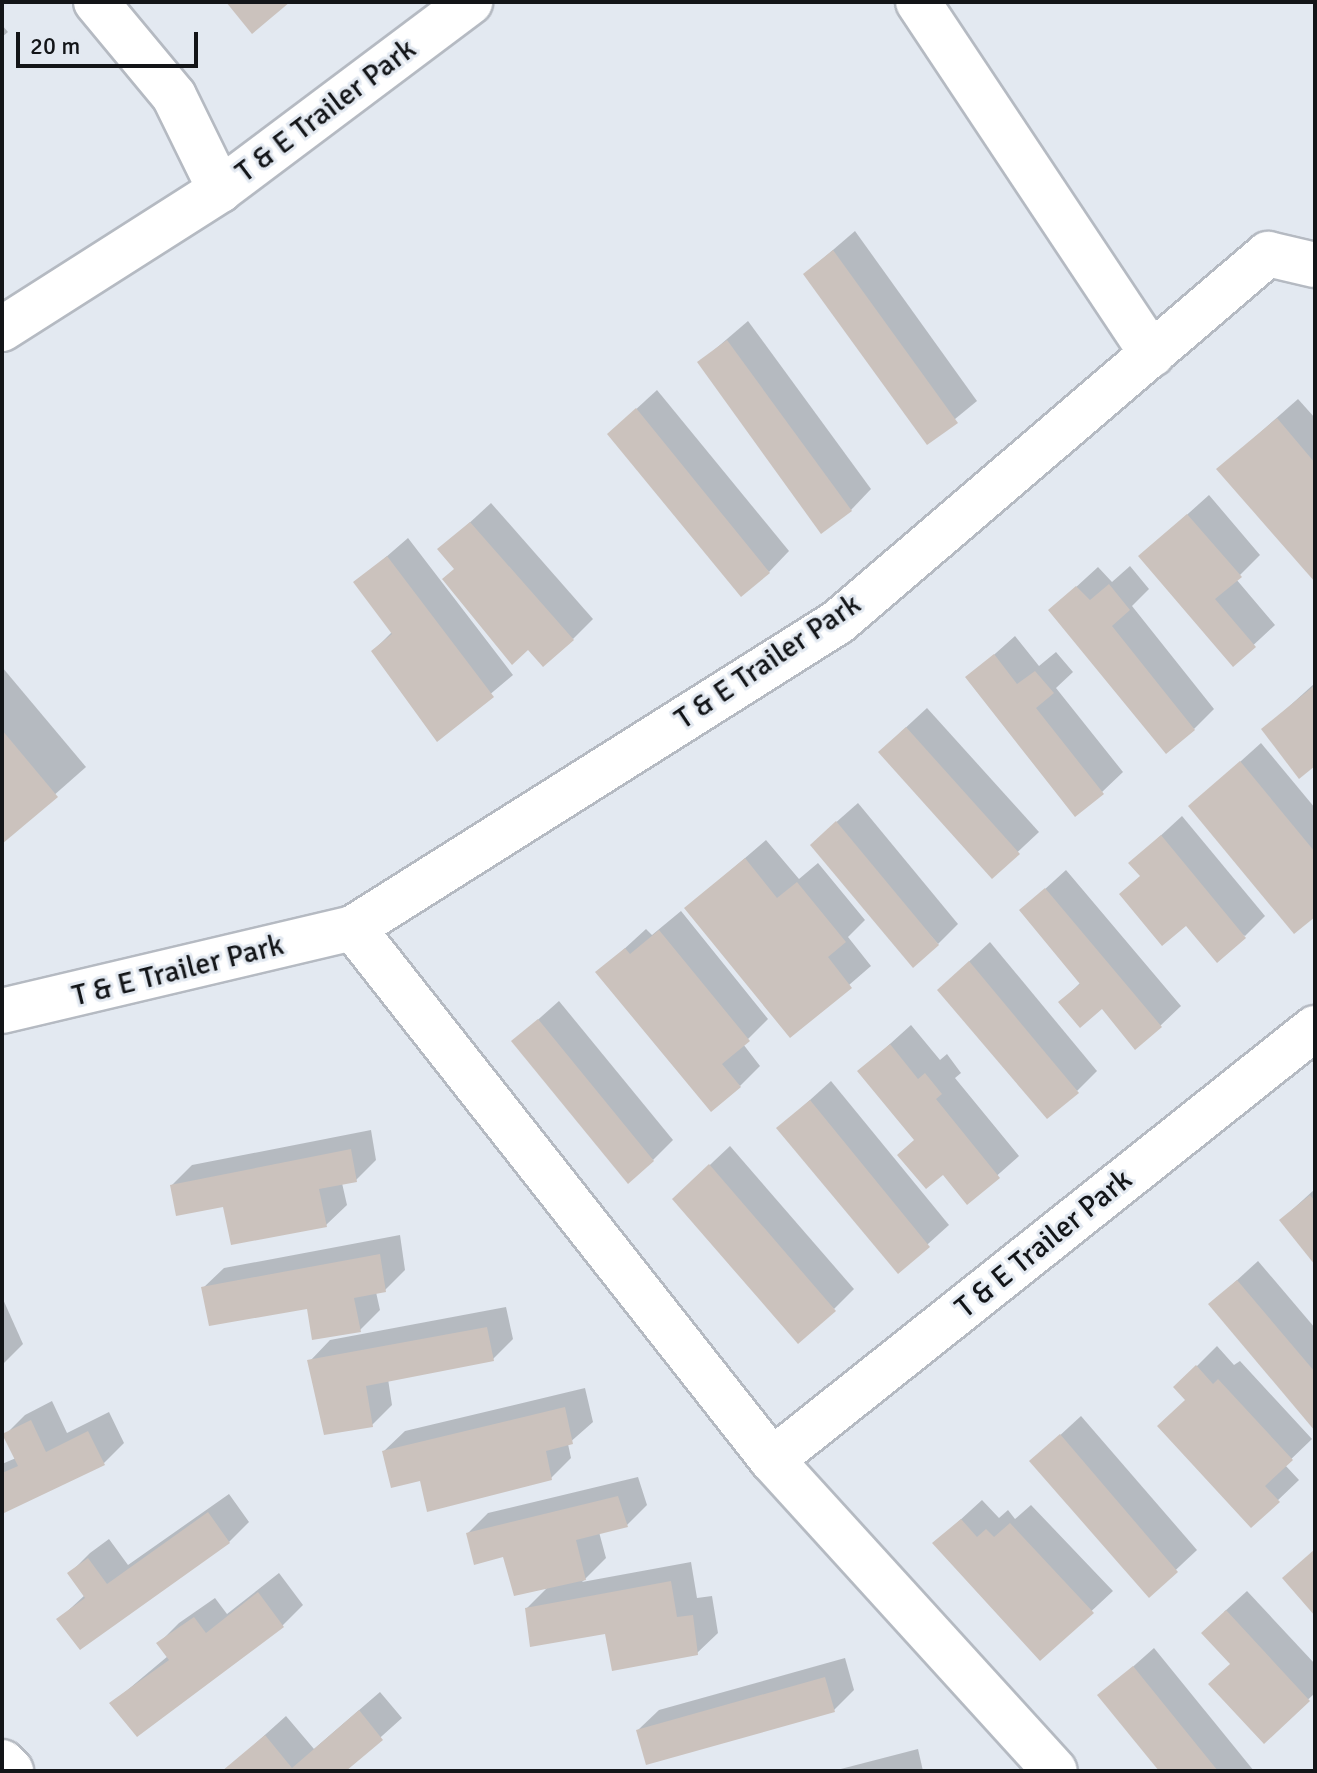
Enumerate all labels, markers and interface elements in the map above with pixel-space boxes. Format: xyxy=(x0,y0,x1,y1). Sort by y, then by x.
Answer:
scale bar xyxy=(20,16,202,66)
text: 20 m xyxy=(30,31,80,61)
street label: T & E Trailer Park xyxy=(229,31,423,191)
street label: T & E Trailer Park xyxy=(668,587,868,737)
street label: T & E Trailer Park xyxy=(69,927,287,1015)
street label: T & E Trailer Park xyxy=(949,1162,1139,1326)

